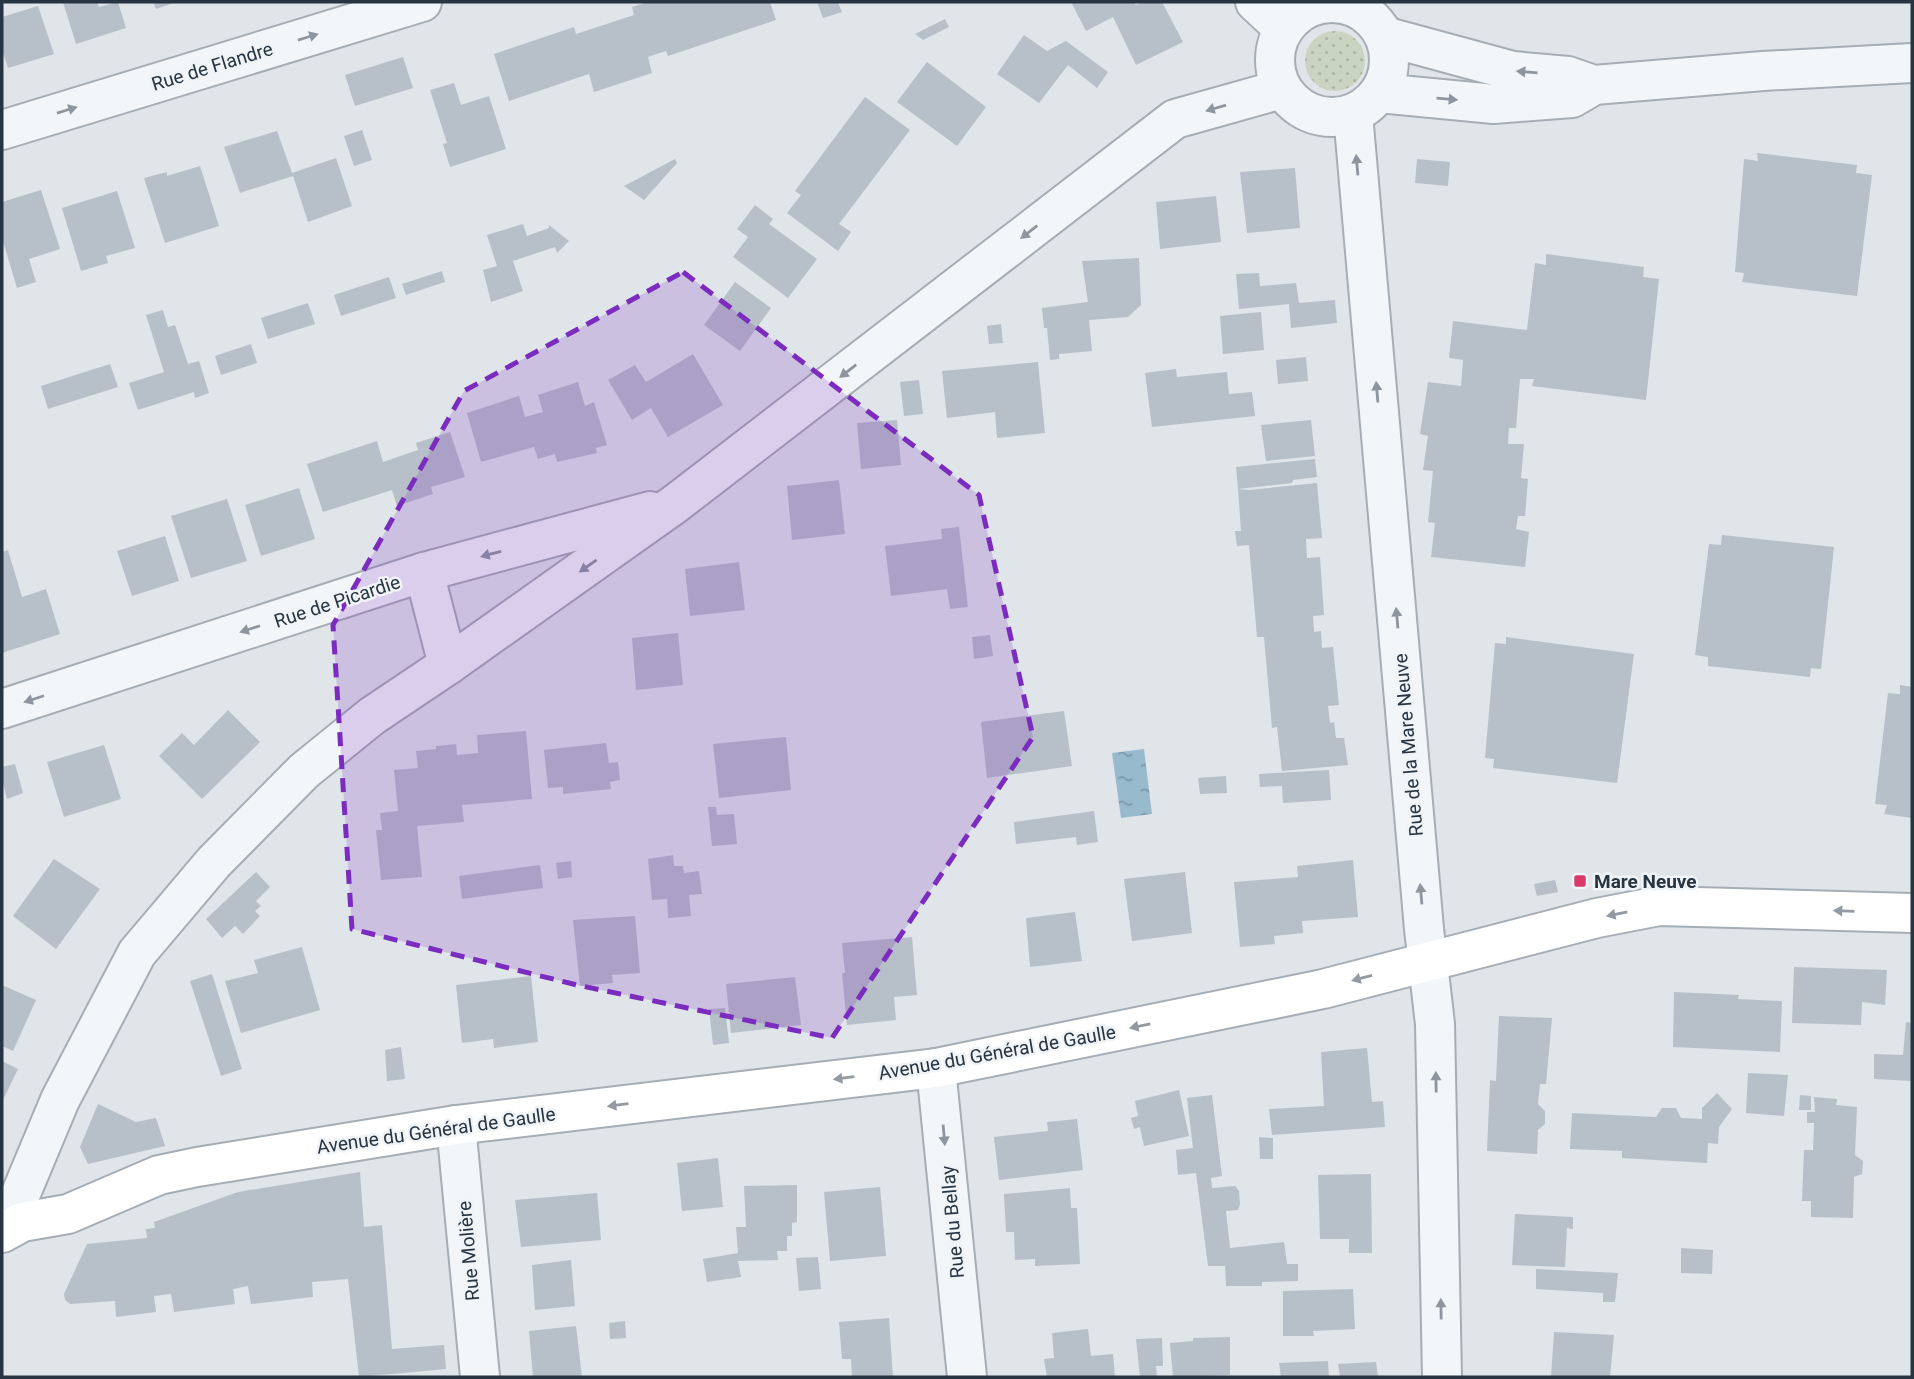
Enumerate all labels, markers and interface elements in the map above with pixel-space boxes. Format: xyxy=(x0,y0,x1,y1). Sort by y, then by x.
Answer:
one-way arrow xyxy=(298,31,319,41)
street label: Rue de Flandre xyxy=(149,37,276,96)
one-way arrow xyxy=(1516,66,1538,77)
one-way arrow xyxy=(1436,94,1458,105)
one-way arrow xyxy=(1205,103,1226,113)
one-way arrow xyxy=(57,105,78,115)
one-way arrow xyxy=(1351,154,1362,176)
one-way arrow xyxy=(1020,225,1038,240)
one-way arrow xyxy=(840,364,858,379)
one-way arrow xyxy=(1371,381,1382,403)
one-way arrow xyxy=(480,549,502,560)
one-way arrow xyxy=(579,559,597,573)
street label: Rue de Picardie xyxy=(271,570,403,633)
one-way arrow xyxy=(1391,607,1402,629)
one-way arrow xyxy=(240,624,261,634)
street label: Rue de la Mare Neuve xyxy=(1389,653,1428,837)
one-way arrow xyxy=(23,694,44,704)
place label: Mare Neuve xyxy=(1594,870,1697,893)
marker: Mare Neuve xyxy=(1572,873,1588,889)
one-way arrow xyxy=(1415,883,1426,905)
one-way arrow xyxy=(1833,905,1855,917)
one-way arrow xyxy=(1606,908,1628,919)
one-way arrow xyxy=(1351,974,1372,984)
street label: Avenue du Général de Gaulle xyxy=(877,1020,1118,1085)
one-way arrow xyxy=(1129,1021,1151,1032)
one-way arrow xyxy=(1431,1070,1442,1092)
one-way arrow xyxy=(833,1073,855,1084)
one-way arrow xyxy=(607,1100,629,1111)
street label: Avenue du Général de Gaulle xyxy=(315,1102,557,1159)
one-way arrow xyxy=(939,1125,950,1147)
street label: Rue du Bellay xyxy=(936,1165,969,1279)
street label: Rue Molière xyxy=(453,1200,484,1302)
one-way arrow xyxy=(1435,1298,1446,1320)

